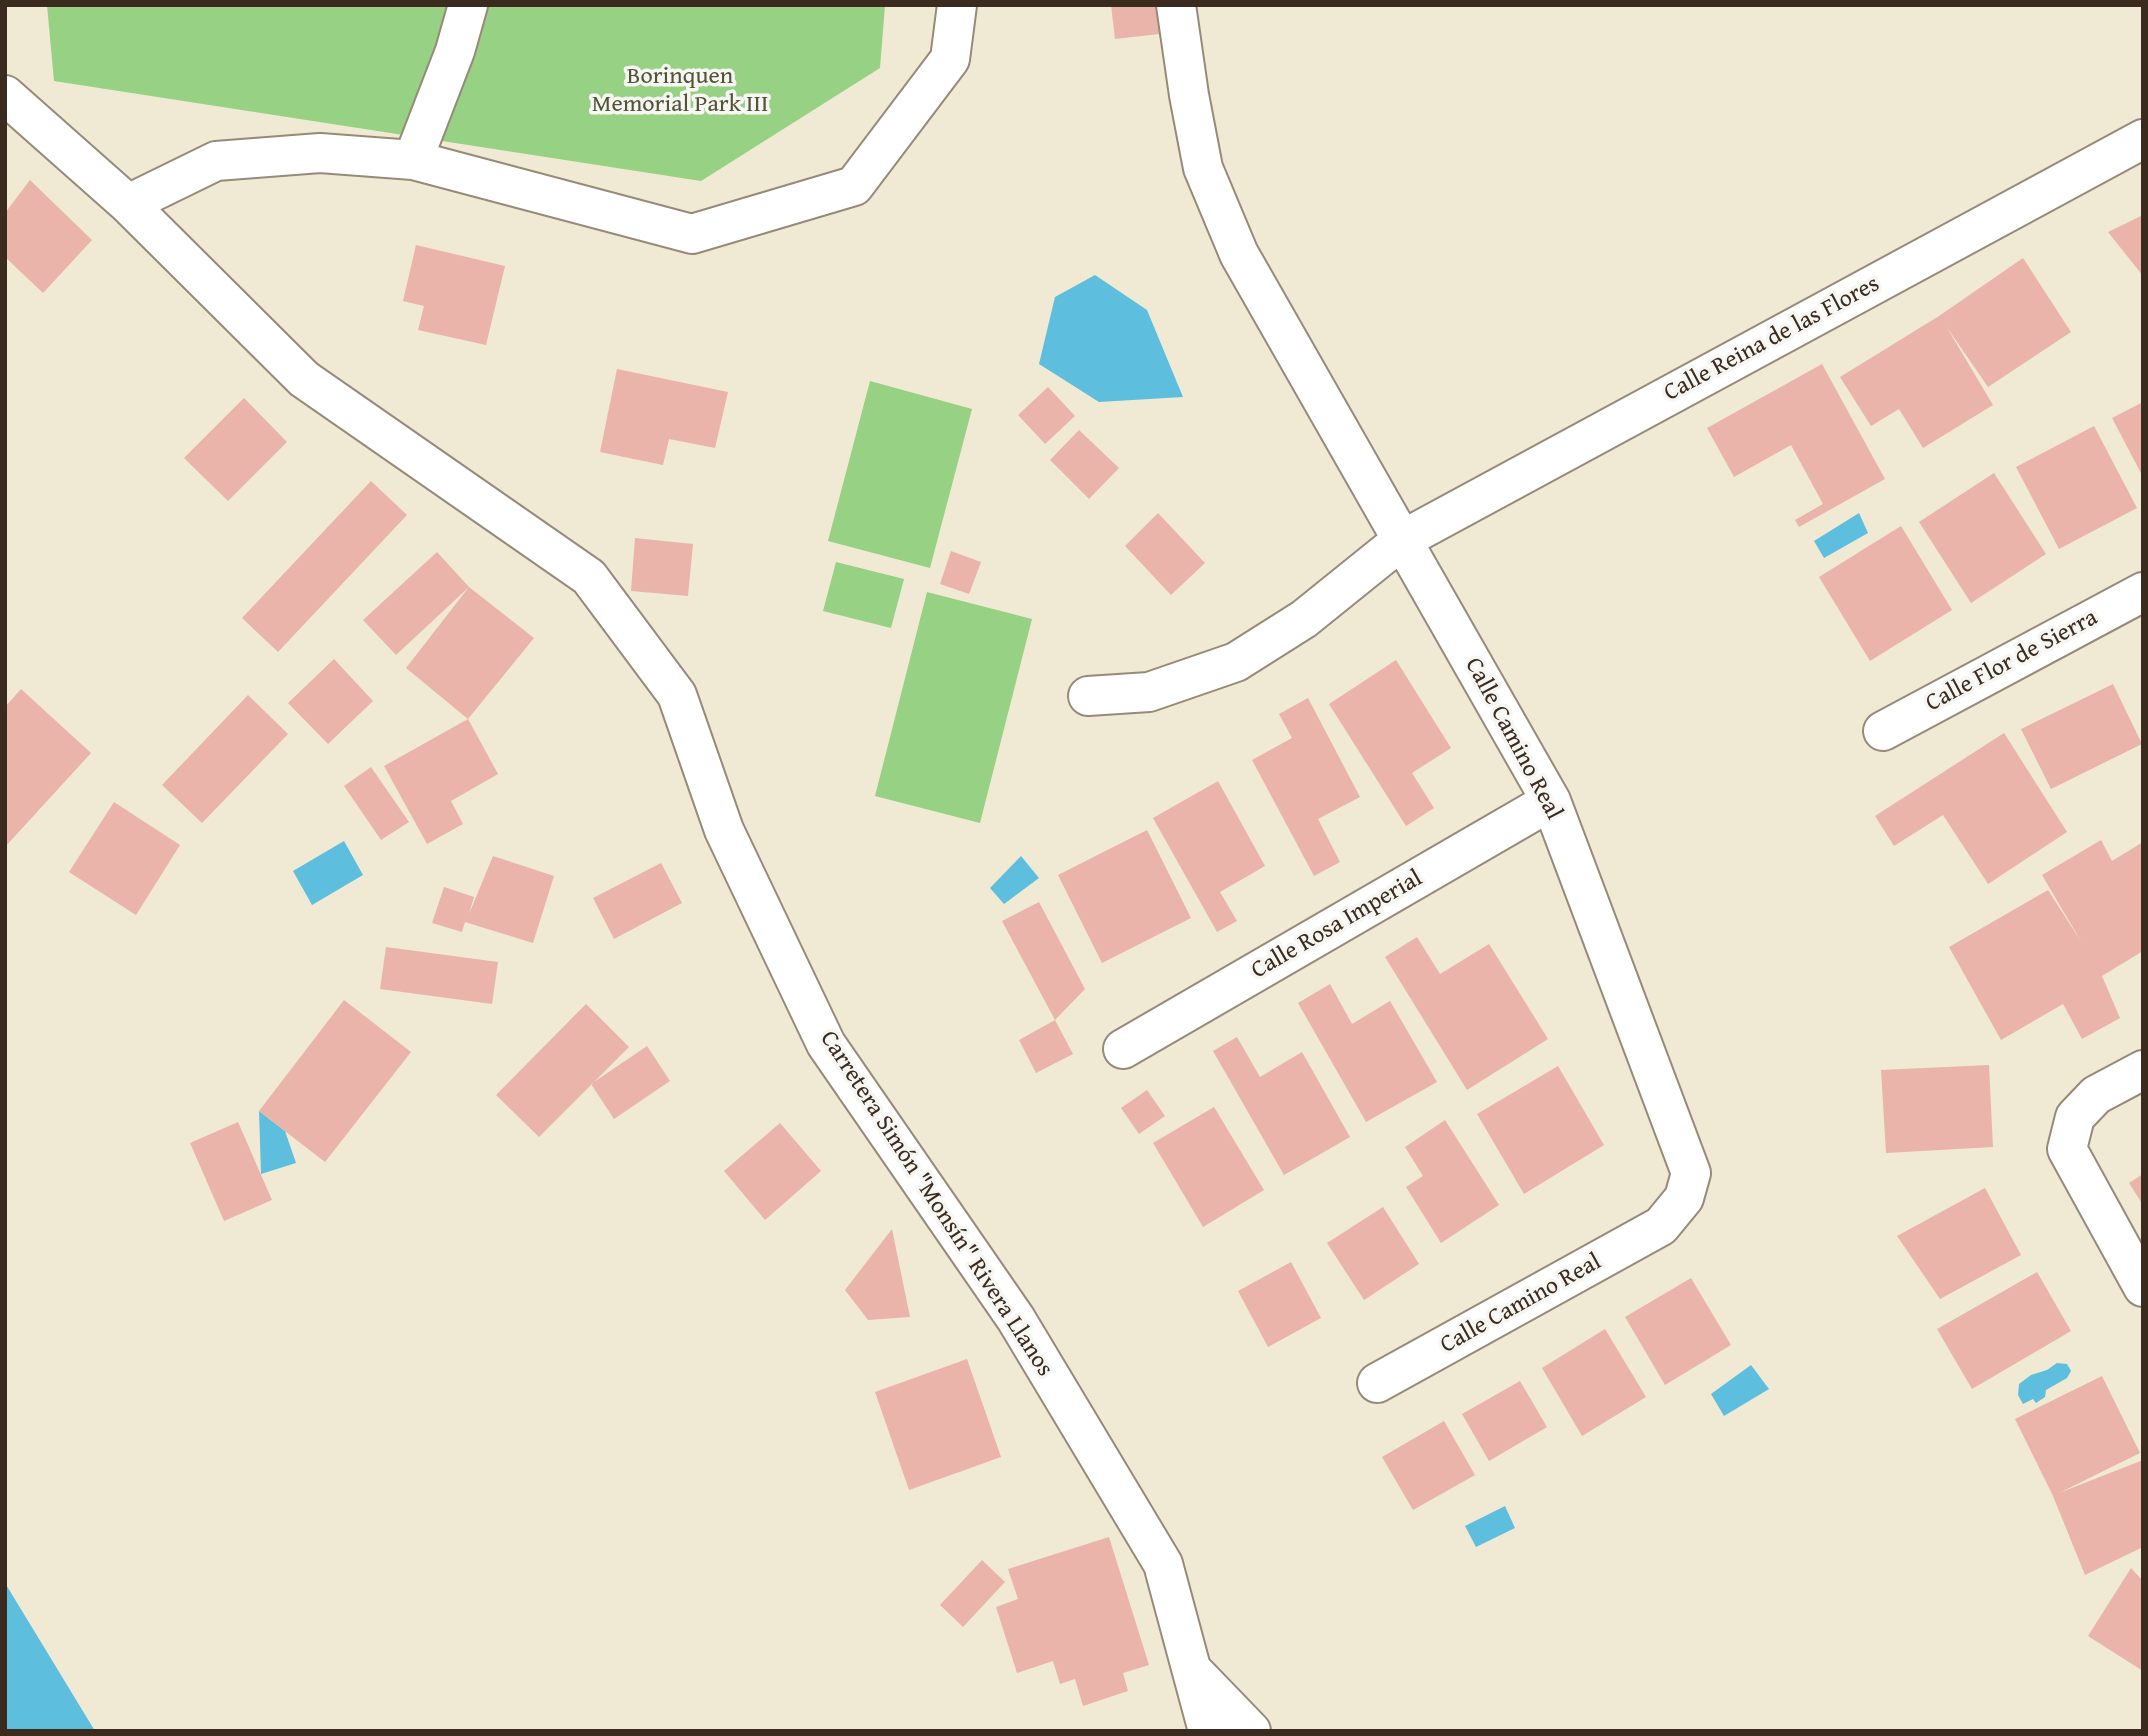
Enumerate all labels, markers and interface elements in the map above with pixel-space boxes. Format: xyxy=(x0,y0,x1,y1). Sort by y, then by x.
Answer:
park label: Borinquen Memorial Park III xyxy=(592,63,768,119)
street label: Calle Reina de las Flores xyxy=(1659,270,1885,408)
street label: Calle Flor de Sierra xyxy=(1921,604,2103,718)
street label: Calle Camino Real xyxy=(1458,653,1568,825)
street label: Calle Rosa Imperial xyxy=(1246,864,1428,986)
street label: Carretera Simón "Monsín" Rivera Llanos xyxy=(813,1026,1059,1382)
street label: Calle Camino Real xyxy=(1436,1248,1606,1360)

